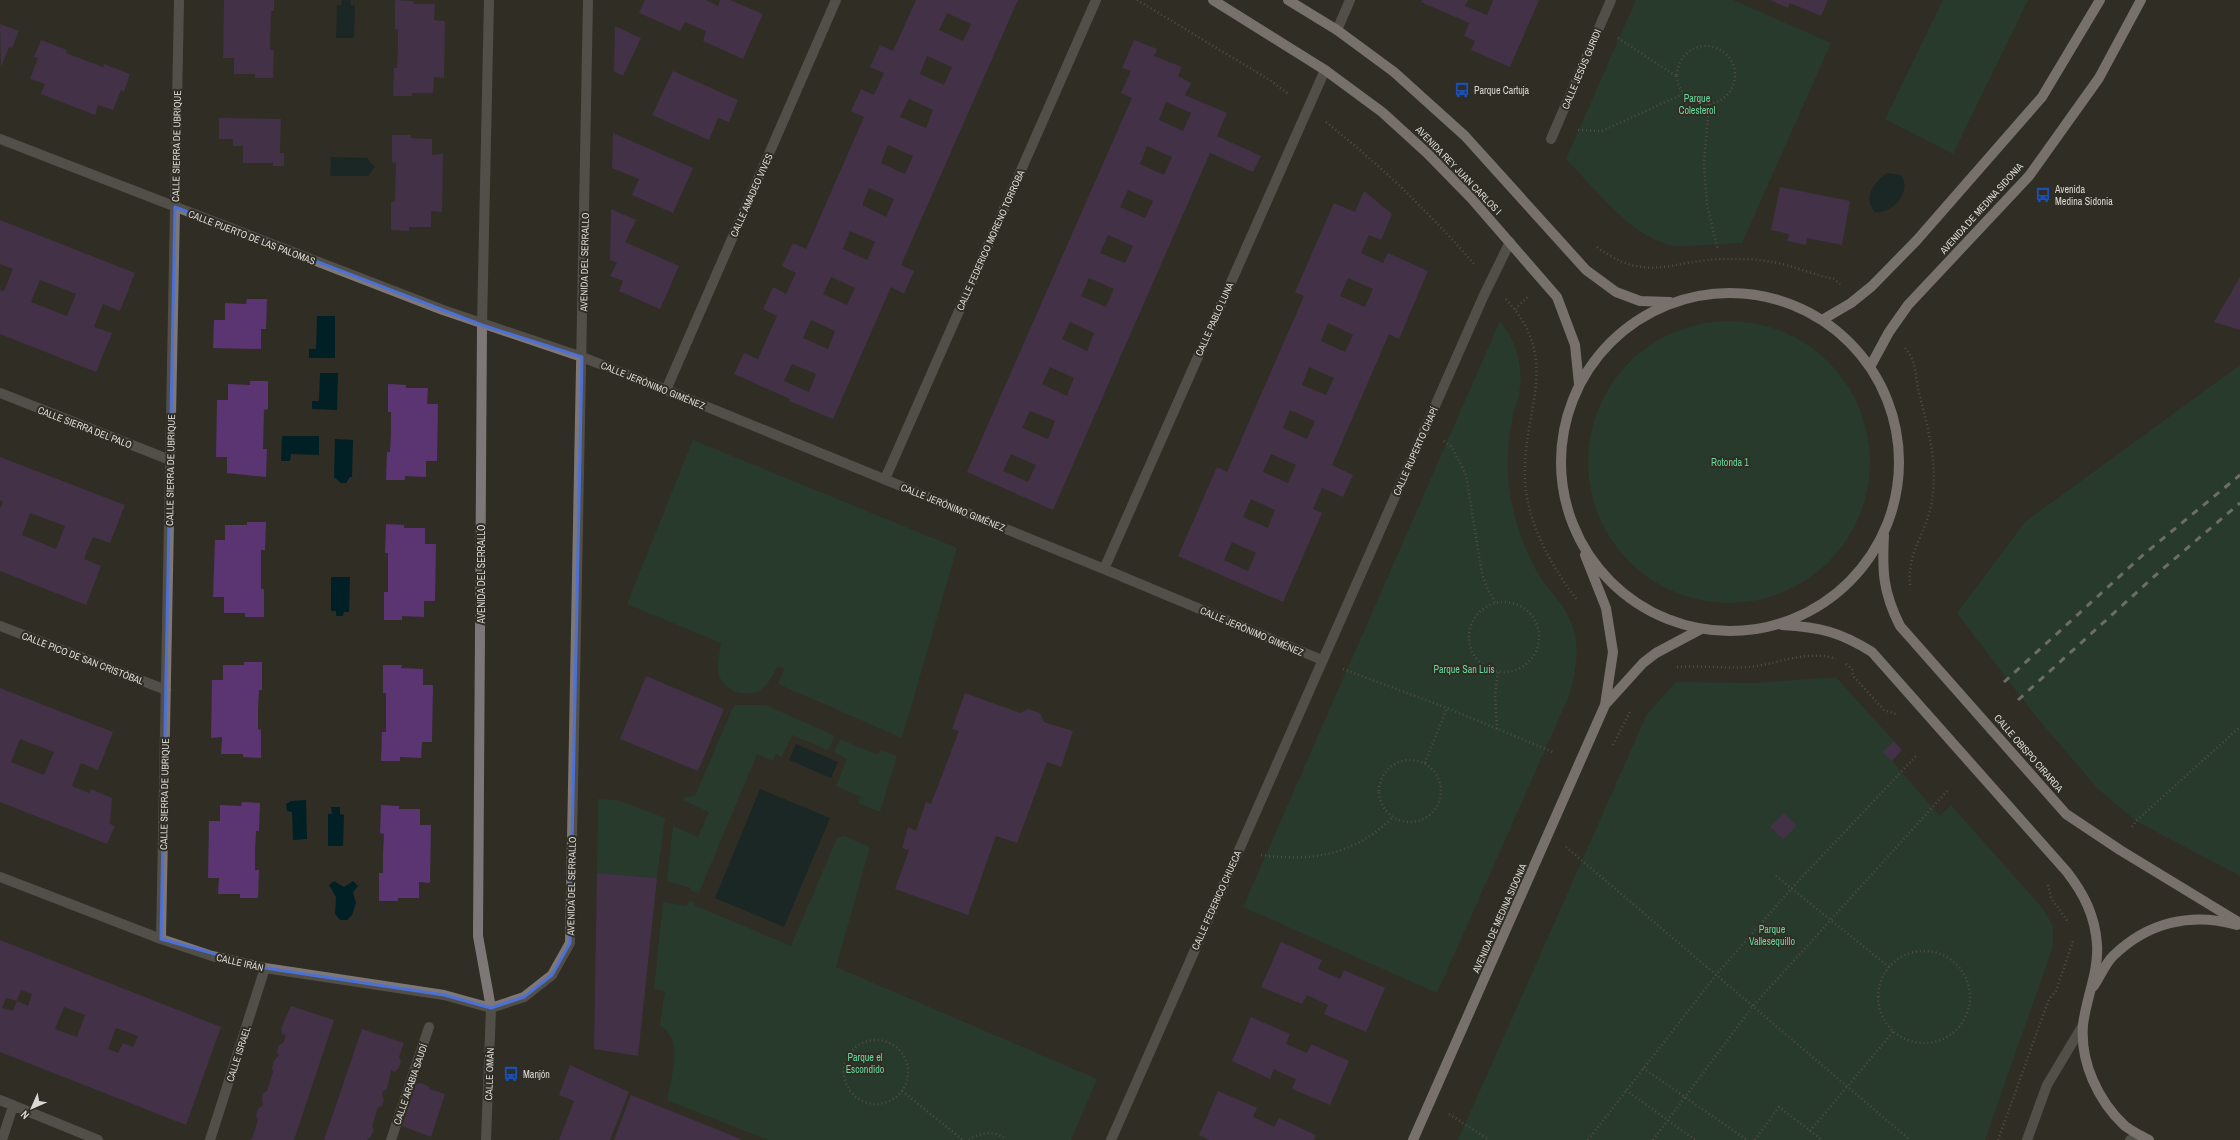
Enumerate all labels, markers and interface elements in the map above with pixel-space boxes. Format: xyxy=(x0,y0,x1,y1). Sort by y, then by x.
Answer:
street label: CALLE JESÚS GURIDI xyxy=(1559,27,1604,111)
bus stop icon: Parque Cartuja xyxy=(1453,81,1471,99)
place label: Parque Cartuja xyxy=(1474,84,1530,97)
street label: CALLE SIERRA DE UBRIQUE xyxy=(169,90,184,202)
park label: Parque Colesterol xyxy=(1679,92,1716,117)
street label: AVENIDA REY JUAN CARLOS I xyxy=(1412,123,1504,217)
street label: CALLE AMADEO VIVES xyxy=(727,151,776,239)
street label: AVENIDA DE MEDINA SIDONIA xyxy=(1936,160,2026,257)
street label: CALLE FEDERICO MORENO TORROBA xyxy=(954,167,1028,312)
place label: Avenida Medina Sidonia xyxy=(2054,183,2113,208)
bus stop icon: Avenida Medina Sidonia xyxy=(2034,186,2052,204)
street label: CALLE PUERTO DE LAS PALOMAS xyxy=(187,207,318,268)
street label: AVENIDA DEL SERRALLO xyxy=(577,212,592,313)
street label: CALLE PABLO LUNA xyxy=(1192,280,1237,358)
street label: CALLE JERÓNIMO GIMÉNEZ xyxy=(599,359,707,412)
street label: CALLE SIERRA DEL PALO xyxy=(36,404,134,451)
street label: CALLE RUPERTO CHAPÍ xyxy=(1390,404,1441,497)
street label: CALLE SIERRA DE UBRIQUE xyxy=(163,414,178,526)
park label: Rotonda 1 xyxy=(1711,456,1749,469)
street label: CALLE JERÓNIMO GIMÉNEZ xyxy=(899,481,1007,534)
street label: AVENIDA DEL SERRALLO xyxy=(475,525,488,624)
street label: CALLE JERÓNIMO GIMÉNEZ xyxy=(1198,604,1306,659)
street label: CALLE PICO DE SAN CRISTÓBAL xyxy=(20,629,146,688)
park label: Parque San Luis xyxy=(1433,663,1495,676)
street label: CALLE OBISPO CIRARDA xyxy=(1991,712,2066,795)
street label: CALLE SIERRA DE UBRIQUE xyxy=(157,738,172,850)
street label: AVENIDA DEL SERRALLO xyxy=(564,836,579,937)
street label: CALLE FEDERICO CHUECA xyxy=(1189,848,1244,952)
street label: AVENIDA DE MEDINA SIDONIA xyxy=(1469,861,1530,976)
park label: Parque Vallesequillo xyxy=(1749,923,1795,948)
street label: CALLE IRÁN xyxy=(215,951,265,974)
street label: CALLE ISRAEL xyxy=(223,1024,254,1083)
street label: CALLE ARABIA SAUDÍ xyxy=(391,1041,431,1126)
street label: CALLE OMÁN xyxy=(482,1047,497,1101)
park label: Parque el Escondido xyxy=(846,1051,885,1076)
bus stop icon: Manjón xyxy=(502,1065,520,1083)
place label: Manjón xyxy=(523,1068,550,1081)
north arrow xyxy=(12,1088,52,1128)
text: N xyxy=(18,1108,32,1122)

